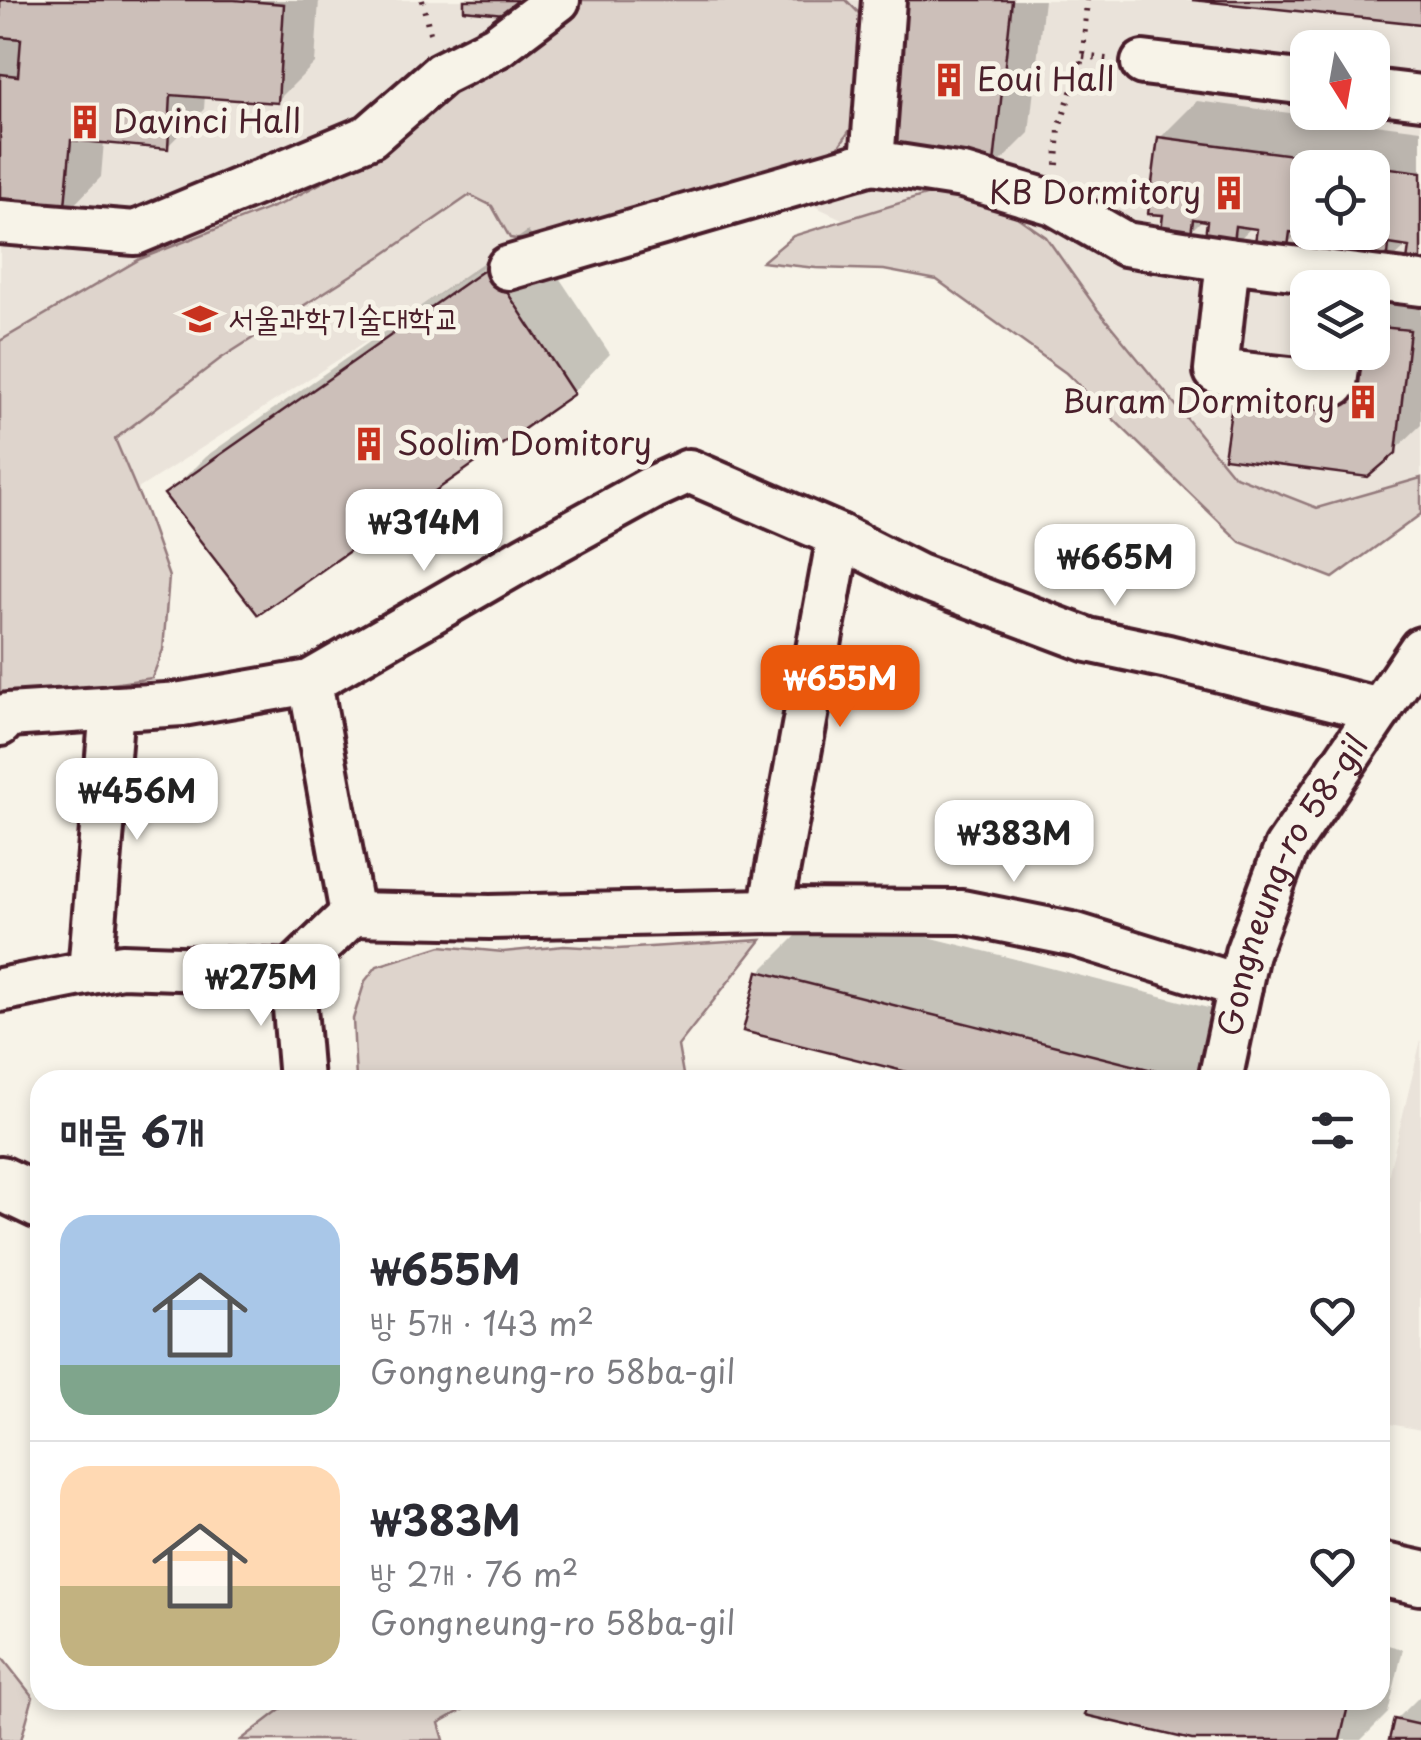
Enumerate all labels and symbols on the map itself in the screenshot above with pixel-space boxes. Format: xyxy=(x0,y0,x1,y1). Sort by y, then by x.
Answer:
north arrow xyxy=(1290,30,1390,130)
place label: Eoui Hall xyxy=(977,54,1114,102)
building icon: Eoui Hall xyxy=(930,61,968,99)
place label: Davinci Hall xyxy=(113,96,301,144)
building icon: Davinci Hall xyxy=(66,103,104,141)
place label: KB Dormitory xyxy=(989,167,1201,215)
building icon: KB Dormitory xyxy=(1210,174,1248,212)
place label: 서울과학기술대학교 xyxy=(228,293,460,341)
school or university icon: 서울과학기술대학교 xyxy=(181,300,219,338)
place label: Buram Dormitory xyxy=(1062,376,1335,424)
building icon: Buram Dormitory xyxy=(1344,383,1382,421)
place label: Soolim Domitory xyxy=(397,418,652,466)
building icon: Soolim Domitory xyxy=(350,425,388,463)
pin: ₩314M xyxy=(354,489,494,574)
pin: ₩665M xyxy=(1045,524,1185,609)
pin: ₩655M xyxy=(770,645,910,730)
street label: Gongneung-ro 58-gil xyxy=(1204,724,1379,1040)
pin: ₩456M xyxy=(67,758,207,843)
pin: ₩383M xyxy=(944,800,1084,885)
pin: ₩275M xyxy=(191,944,331,1029)

